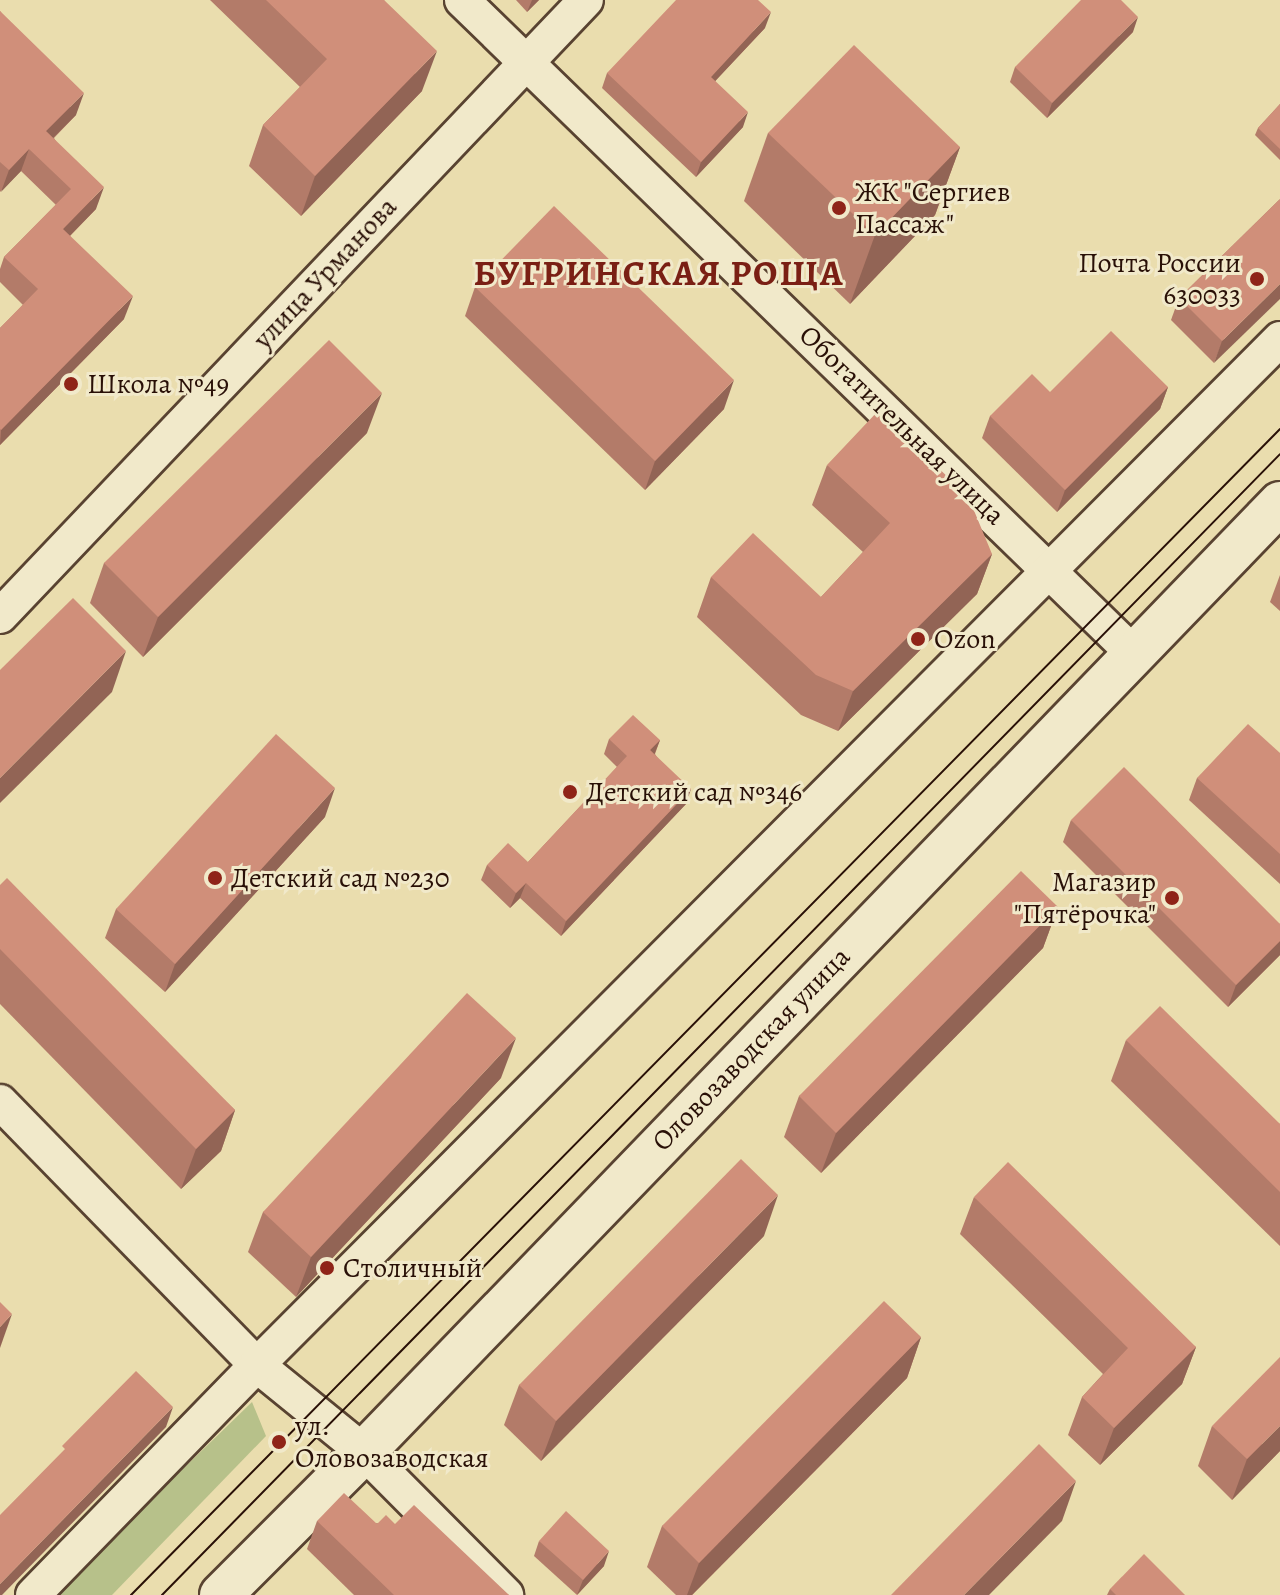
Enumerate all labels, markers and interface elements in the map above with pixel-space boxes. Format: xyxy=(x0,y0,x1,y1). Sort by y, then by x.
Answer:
place label: ЖК "Сергиев Пассаж" xyxy=(855,175,1011,241)
street label: улица Урманова xyxy=(246,190,404,356)
marker: ЖК "Сергиев Пассаж" xyxy=(830,199,848,217)
place label: Почта России 630033 xyxy=(1078,246,1241,312)
district label: БУГРИНСКАЯ РОЩА xyxy=(474,251,844,295)
marker: Почта России 630033 xyxy=(1248,270,1266,288)
street label: Обогатительная улица xyxy=(792,318,1012,532)
place label: Школа №49 xyxy=(87,367,229,401)
marker: Школа №49 xyxy=(62,375,80,393)
place label: Ozon xyxy=(934,622,996,656)
marker: Ozon xyxy=(909,630,927,648)
place label: Детский сад №346 xyxy=(586,775,802,809)
marker: Детский сад №346 xyxy=(561,783,579,801)
place label: Детский сад №230 xyxy=(231,861,450,895)
place label: Магазир "Пятёрочка" xyxy=(1014,865,1156,931)
marker: Детский сад №230 xyxy=(206,869,224,887)
marker: Магазир "Пятёрочка" xyxy=(1163,889,1181,907)
street label: Оловозаводская улица xyxy=(645,940,857,1158)
place label: Столичный xyxy=(343,1251,482,1285)
marker: Столичный xyxy=(318,1259,336,1277)
place label: ул. Оловозаводская xyxy=(295,1409,489,1475)
marker: ул. Оловозаводская xyxy=(270,1433,288,1451)

